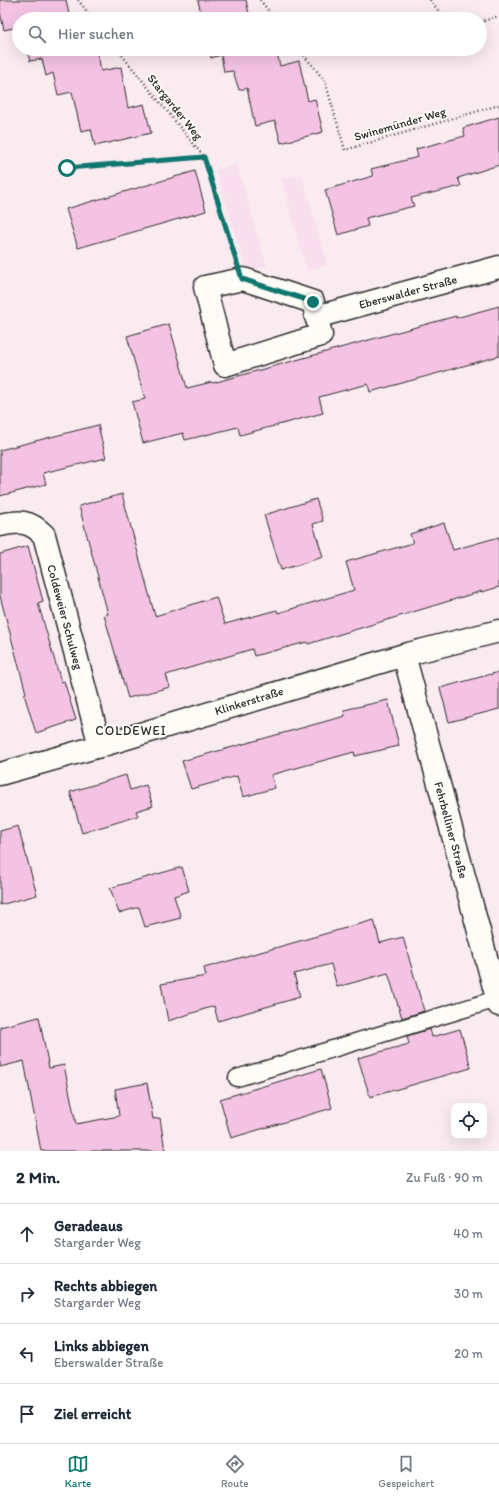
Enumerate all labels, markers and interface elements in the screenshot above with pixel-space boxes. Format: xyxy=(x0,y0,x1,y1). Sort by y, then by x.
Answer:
search box xyxy=(12,12,487,56)
icon: search xyxy=(26,23,48,45)
text: Hier suchen xyxy=(58,25,134,43)
street label: Stargarder Weg xyxy=(144,71,206,143)
street label: Swinemünder Weg xyxy=(352,104,448,144)
route start xyxy=(58,159,76,177)
street label: Eberswalder Straße xyxy=(357,272,459,312)
route end xyxy=(304,293,322,311)
street label: Coldeweier Schulweg xyxy=(44,563,86,672)
street label: Klinkerstraße xyxy=(213,684,285,718)
district label: COLDEWEI xyxy=(95,723,167,738)
street label: Fehrbelliner Straße xyxy=(431,780,471,880)
map controls xyxy=(451,1103,487,1139)
button: locate xyxy=(451,1103,487,1139)
text: 2 Min. xyxy=(16,1167,60,1187)
text: Zu Fuß · 90 m xyxy=(406,1170,483,1185)
text: Geradeaus xyxy=(54,1217,123,1235)
icon: ahead xyxy=(16,1223,38,1245)
text: 40 m xyxy=(453,1226,483,1241)
text: Stargarder Weg xyxy=(54,1235,141,1250)
text: Rechts abbiegen xyxy=(54,1277,157,1295)
icon: right xyxy=(16,1283,38,1305)
text: 30 m xyxy=(454,1286,483,1301)
text: Stargarder Weg xyxy=(54,1295,141,1310)
text: Links abbiegen xyxy=(54,1337,149,1355)
icon: left xyxy=(16,1343,38,1365)
text: 20 m xyxy=(454,1346,483,1361)
text: Eberswalder Straße xyxy=(54,1355,164,1370)
icon: arrive xyxy=(16,1403,38,1425)
text: Ziel erreicht xyxy=(54,1405,131,1423)
tab: Karte xyxy=(65,1453,91,1490)
tab: Route xyxy=(221,1453,249,1490)
tab: Gespeichert xyxy=(378,1453,434,1490)

